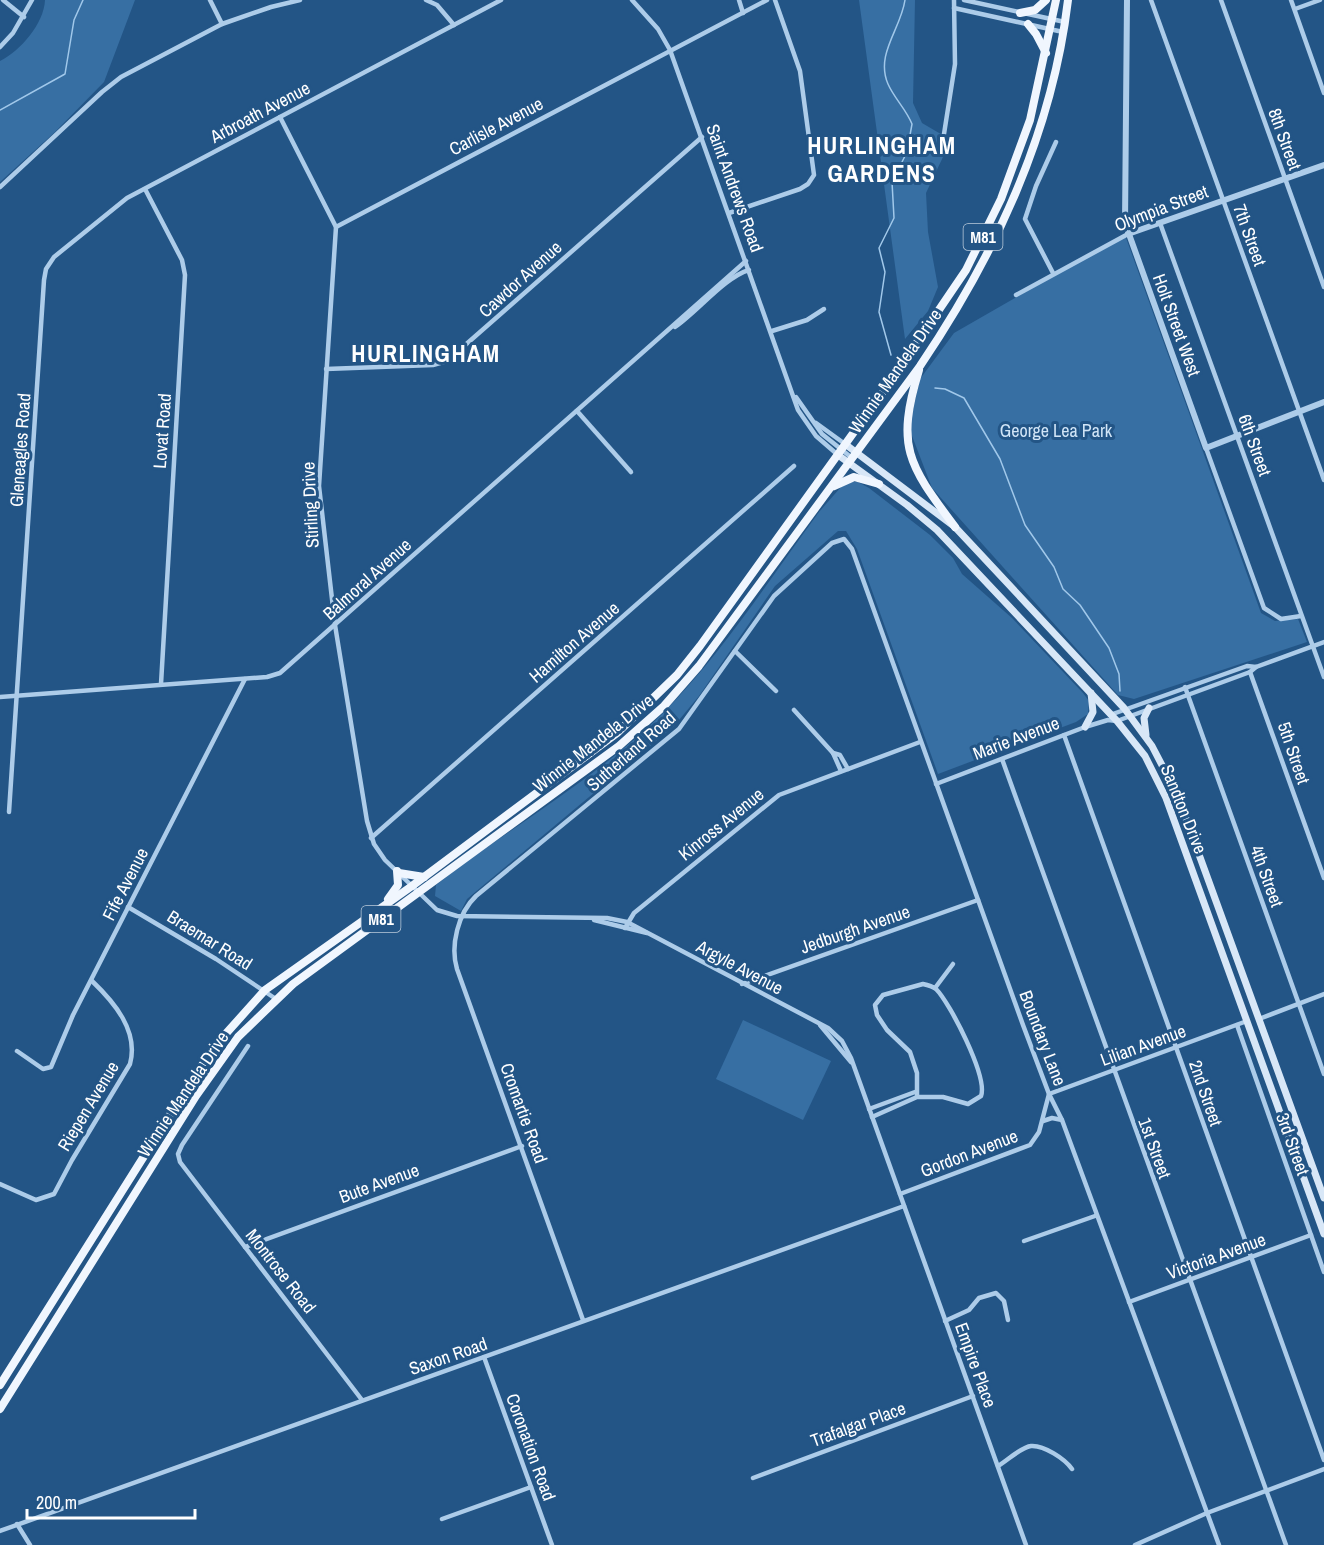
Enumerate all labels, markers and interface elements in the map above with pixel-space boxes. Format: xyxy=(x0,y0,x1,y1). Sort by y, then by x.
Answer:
street label: Arbroath Avenue xyxy=(205,75,314,149)
street label: Carlisle Avenue xyxy=(445,91,547,161)
street label: 8th Street xyxy=(1262,105,1308,173)
street label: Saint Andrews Road xyxy=(700,120,770,256)
district label: HURLINGHAM GARDENS xyxy=(807,129,957,189)
street label: Olympia Street xyxy=(1111,179,1211,237)
street label: 7th Street xyxy=(1227,201,1273,269)
road number: M81 xyxy=(964,224,1002,250)
street label: Cawdor Avenue xyxy=(473,235,567,323)
street label: Holt Street West xyxy=(1147,270,1207,380)
street label: Winnie Mandela Drive xyxy=(843,304,947,438)
district label: HURLINGHAM xyxy=(351,337,501,369)
street label: Gleneagles Road xyxy=(4,392,36,508)
street label: Lovat Road xyxy=(147,392,177,470)
street label: 6th Street xyxy=(1232,411,1278,479)
park label: George Lea Park xyxy=(1000,418,1113,443)
street label: Stirling Drive xyxy=(295,461,325,549)
street label: Balmoral Avenue xyxy=(317,532,417,626)
street label: Hamilton Avenue xyxy=(523,596,625,688)
street label: Winnie Mandela Drive xyxy=(527,688,659,798)
street label: Sutherland Road xyxy=(581,705,681,797)
street label: Marie Avenue xyxy=(969,710,1063,766)
street label: 5th Street xyxy=(1272,719,1316,787)
street label: Sandton Drive xyxy=(1155,761,1213,857)
street label: Kinross Avenue xyxy=(673,782,769,866)
street label: 4th Street xyxy=(1244,842,1290,910)
street label: Fife Avenue xyxy=(96,843,154,925)
street label: Jedburgh Avenue xyxy=(797,899,913,959)
street label: Braemar Road xyxy=(163,904,257,976)
road number: M81 xyxy=(362,906,400,932)
street label: Argyle Avenue xyxy=(691,933,788,1000)
street label: Boundary Lane xyxy=(1013,987,1073,1089)
street label: Lilian Avenue xyxy=(1097,1018,1189,1072)
street label: Winnie Mandela Drive xyxy=(132,1026,234,1162)
street label: Riepen Avenue xyxy=(51,1056,125,1156)
street label: 2nd Street xyxy=(1183,1057,1229,1129)
street label: Cromartie Road xyxy=(494,1059,554,1167)
street label: 3rd Street xyxy=(1270,1109,1316,1179)
street label: 1st Street xyxy=(1132,1114,1178,1182)
street label: Gordon Avenue xyxy=(917,1123,1021,1183)
street label: Bute Avenue xyxy=(336,1157,422,1209)
street label: Montrose Road xyxy=(240,1224,322,1318)
street label: Victoria Avenue xyxy=(1163,1227,1269,1285)
street label: Empire Place xyxy=(949,1319,1003,1411)
street label: Saxon Road xyxy=(406,1331,490,1381)
street label: Coronation Road xyxy=(500,1390,562,1504)
street label: Trafalgar Place xyxy=(807,1395,909,1453)
scale bar xyxy=(27,1482,195,1520)
text: 200 m xyxy=(36,1490,77,1515)

